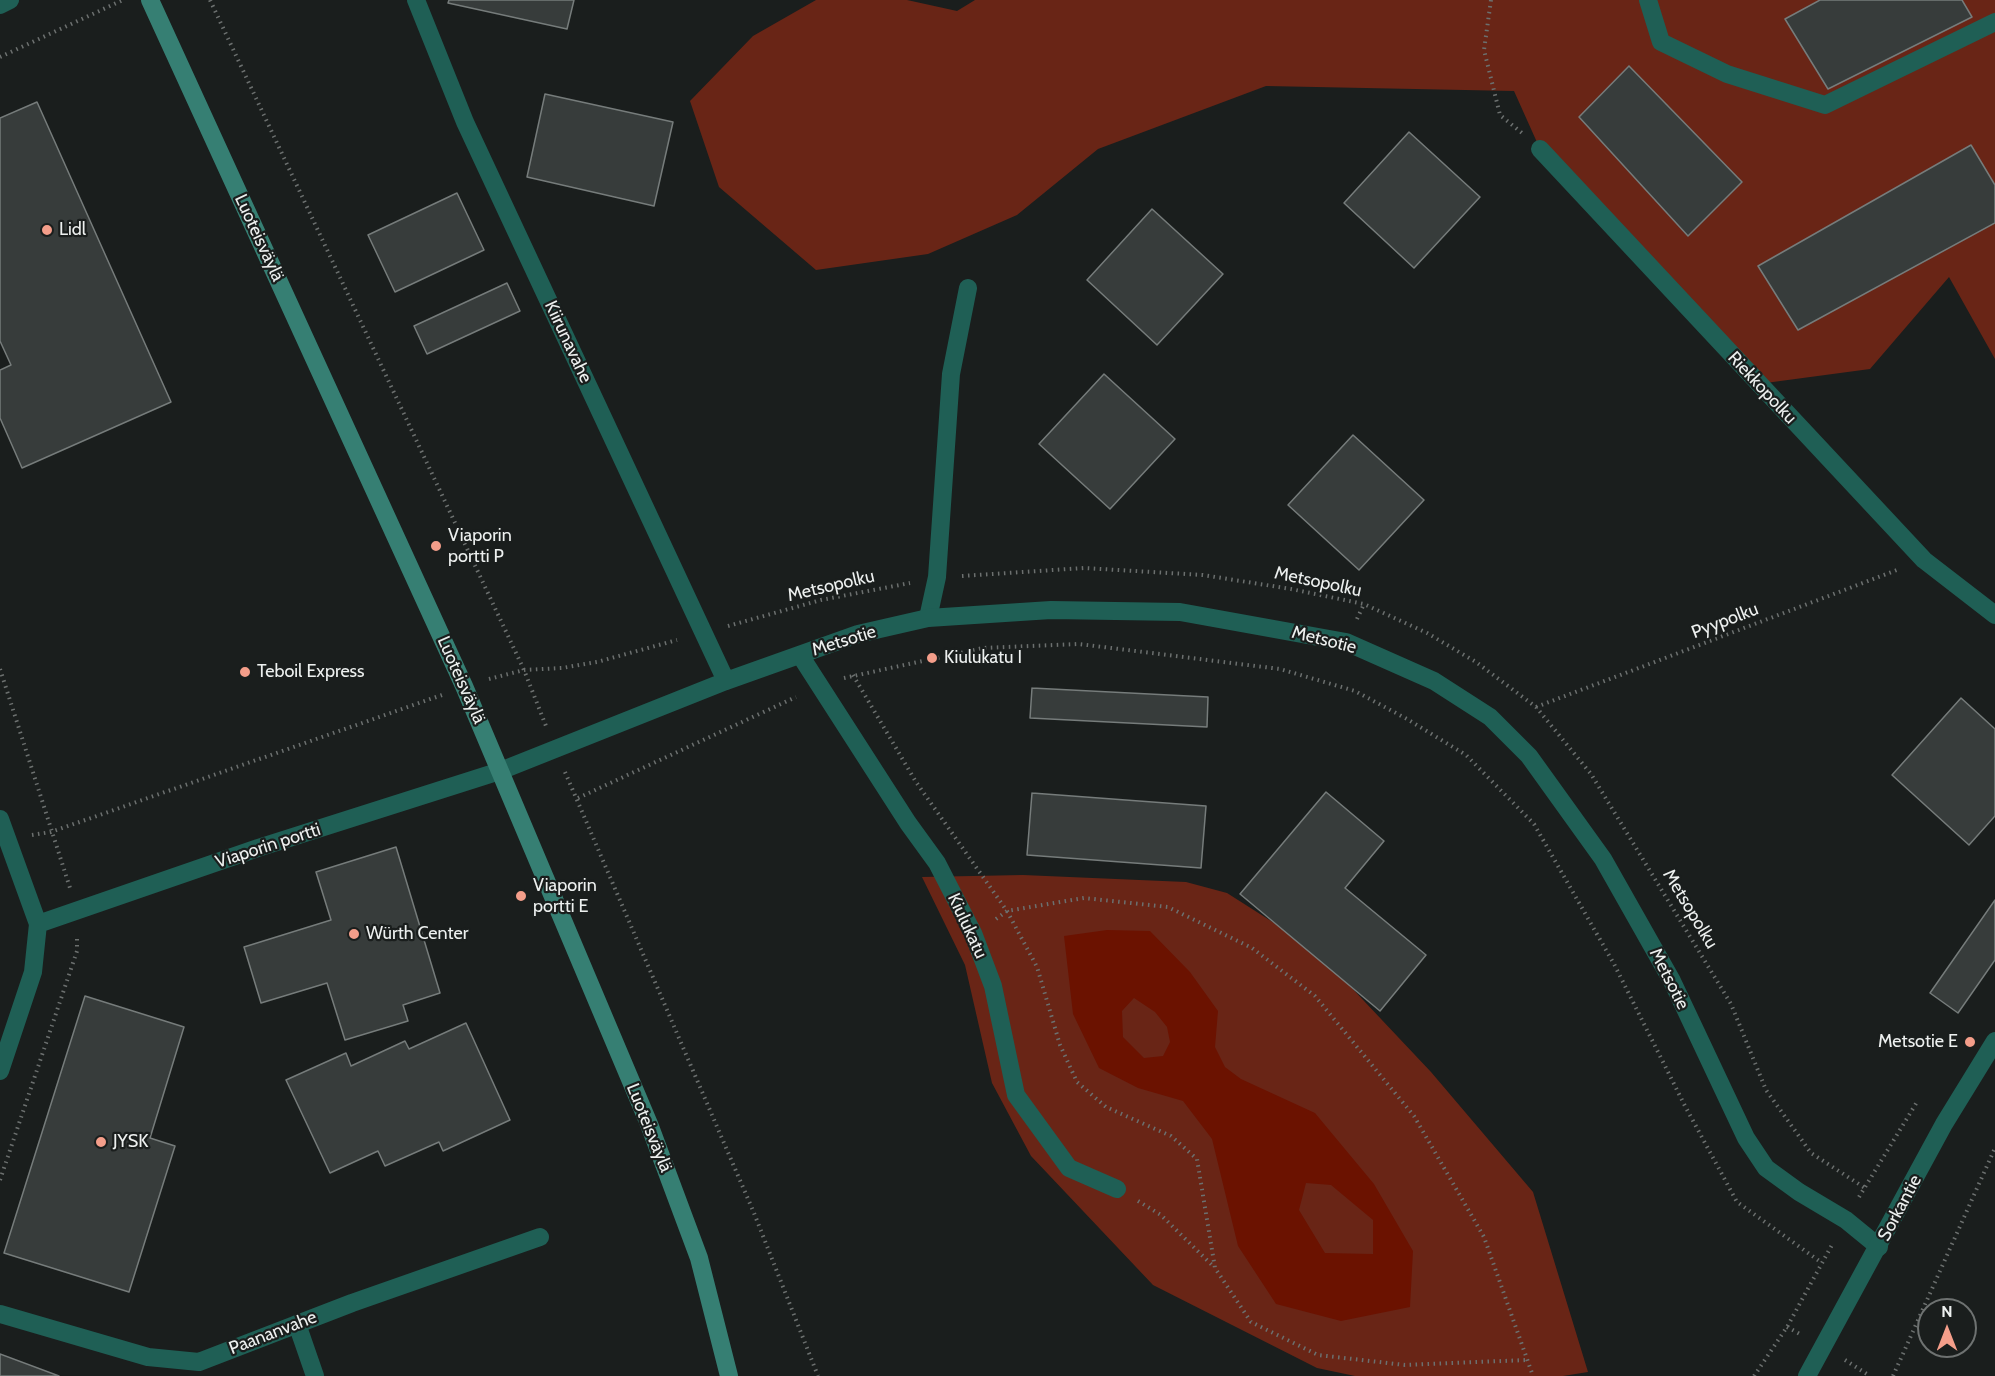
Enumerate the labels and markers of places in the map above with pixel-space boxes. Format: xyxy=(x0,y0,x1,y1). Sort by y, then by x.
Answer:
place label: Lidl xyxy=(59,219,86,241)
marker: Lidl xyxy=(40,223,54,237)
place label: Viaporin portti P xyxy=(448,525,512,568)
marker: Viaporin portti P xyxy=(429,539,443,553)
place label: Kiulukatu I xyxy=(944,647,1022,669)
marker: Kiulukatu I xyxy=(925,651,939,665)
place label: Teboil Express xyxy=(257,661,364,683)
marker: Teboil Express xyxy=(238,665,252,679)
place label: Viaporin portti E xyxy=(533,875,597,918)
marker: Viaporin portti E xyxy=(514,889,528,903)
place label: Würth Center xyxy=(366,923,468,945)
marker: Würth Center xyxy=(347,927,361,941)
place label: Metsotie E xyxy=(1878,1031,1958,1053)
marker: Metsotie E xyxy=(1963,1035,1977,1049)
place label: JYSK xyxy=(113,1131,148,1153)
marker: JYSK xyxy=(94,1135,108,1149)

